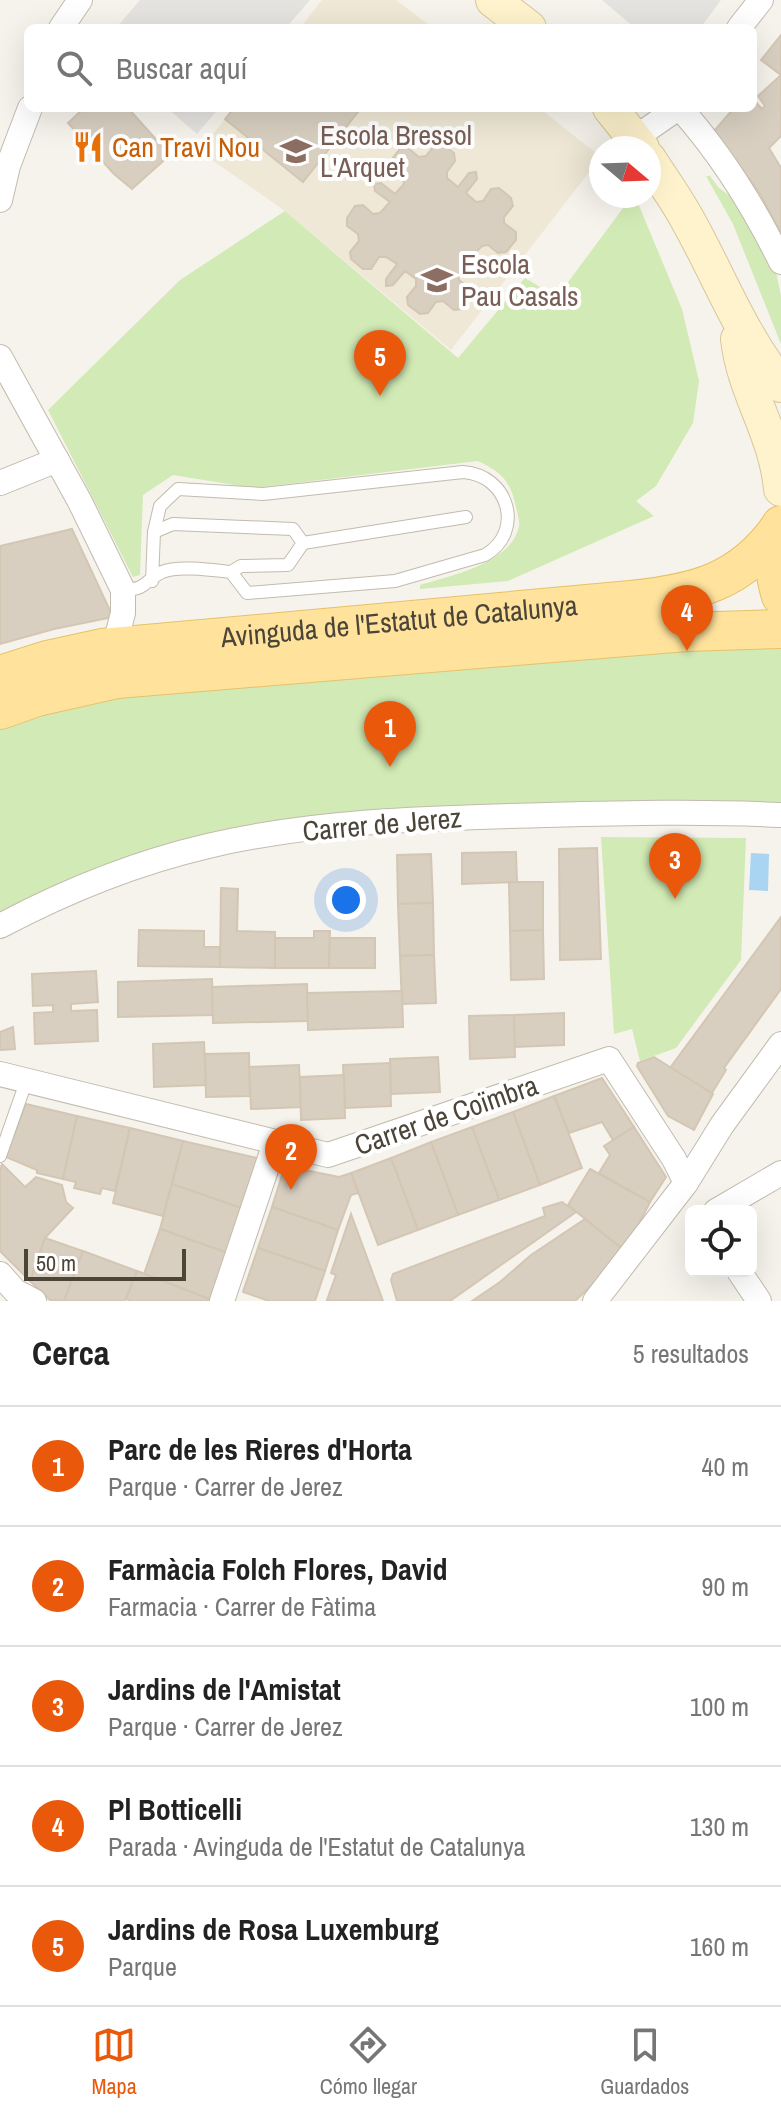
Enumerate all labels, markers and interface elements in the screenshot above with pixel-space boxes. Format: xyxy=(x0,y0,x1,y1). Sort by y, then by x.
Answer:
search box xyxy=(24,24,757,112)
icon: search xyxy=(52,46,96,90)
text: Buscar aquí xyxy=(116,48,247,88)
place label: Escola Bressol L'Arquet xyxy=(320,116,472,186)
place label: Can Travi Nou xyxy=(112,128,260,166)
restaurant icon: Can Travi Nou xyxy=(71,130,105,164)
school or university icon: Escola Bressol L'Arquet xyxy=(279,134,313,168)
north arrow xyxy=(589,136,661,208)
place label: Escola Pau Casals xyxy=(461,245,578,315)
school or university icon: Escola Pau Casals xyxy=(420,263,454,297)
pin: 5 xyxy=(354,330,406,396)
pin: 4 xyxy=(661,585,713,651)
street label: Avinguda de l'Estatut de Catalunya xyxy=(218,586,579,656)
pin: 1 xyxy=(364,701,416,767)
street label: Carrer de Jerez xyxy=(301,798,463,850)
pin: 3 xyxy=(649,833,701,899)
your location xyxy=(326,880,366,920)
street label: Carrer de Coïmbra xyxy=(349,1066,543,1164)
pin: 2 xyxy=(265,1124,317,1190)
map controls xyxy=(685,1205,757,1277)
button: locate xyxy=(685,1205,757,1277)
scale bar xyxy=(24,1245,186,1281)
text: 50 m xyxy=(36,1248,76,1278)
text: Cerca xyxy=(32,1330,110,1376)
text: 5 resultados xyxy=(633,1336,749,1371)
text: Parc de les Rieres d'Horta xyxy=(108,1429,412,1469)
text: 1 xyxy=(52,1449,64,1484)
text: 40 m xyxy=(702,1449,749,1484)
text: Parque · Carrer de Jerez xyxy=(108,1469,343,1504)
text: Farmàcia Folch Flores, David xyxy=(108,1549,447,1589)
text: 2 xyxy=(52,1569,64,1604)
text: 90 m xyxy=(702,1569,749,1604)
text: Farmacia · Carrer de Fàtima xyxy=(108,1589,376,1624)
text: Jardins de l'Amistat xyxy=(108,1669,341,1709)
text: 3 xyxy=(52,1689,64,1724)
text: 100 m xyxy=(690,1689,749,1724)
text: Parque · Carrer de Jerez xyxy=(108,1709,343,1744)
text: Pl Botticelli xyxy=(108,1789,242,1829)
text: 4 xyxy=(52,1809,64,1844)
text: 130 m xyxy=(690,1809,749,1844)
text: Parada · Avinguda de l'Estatut de Catalunya xyxy=(108,1829,525,1864)
text: Jardins de Rosa Luxemburg xyxy=(108,1909,439,1949)
text: 5 xyxy=(52,1929,64,1964)
text: 160 m xyxy=(690,1929,749,1964)
text: Parque xyxy=(108,1949,177,1984)
tab: Mapa xyxy=(92,2023,137,2101)
tab: Cómo llegar xyxy=(320,2023,417,2101)
tab: Guardados xyxy=(600,2023,689,2101)

